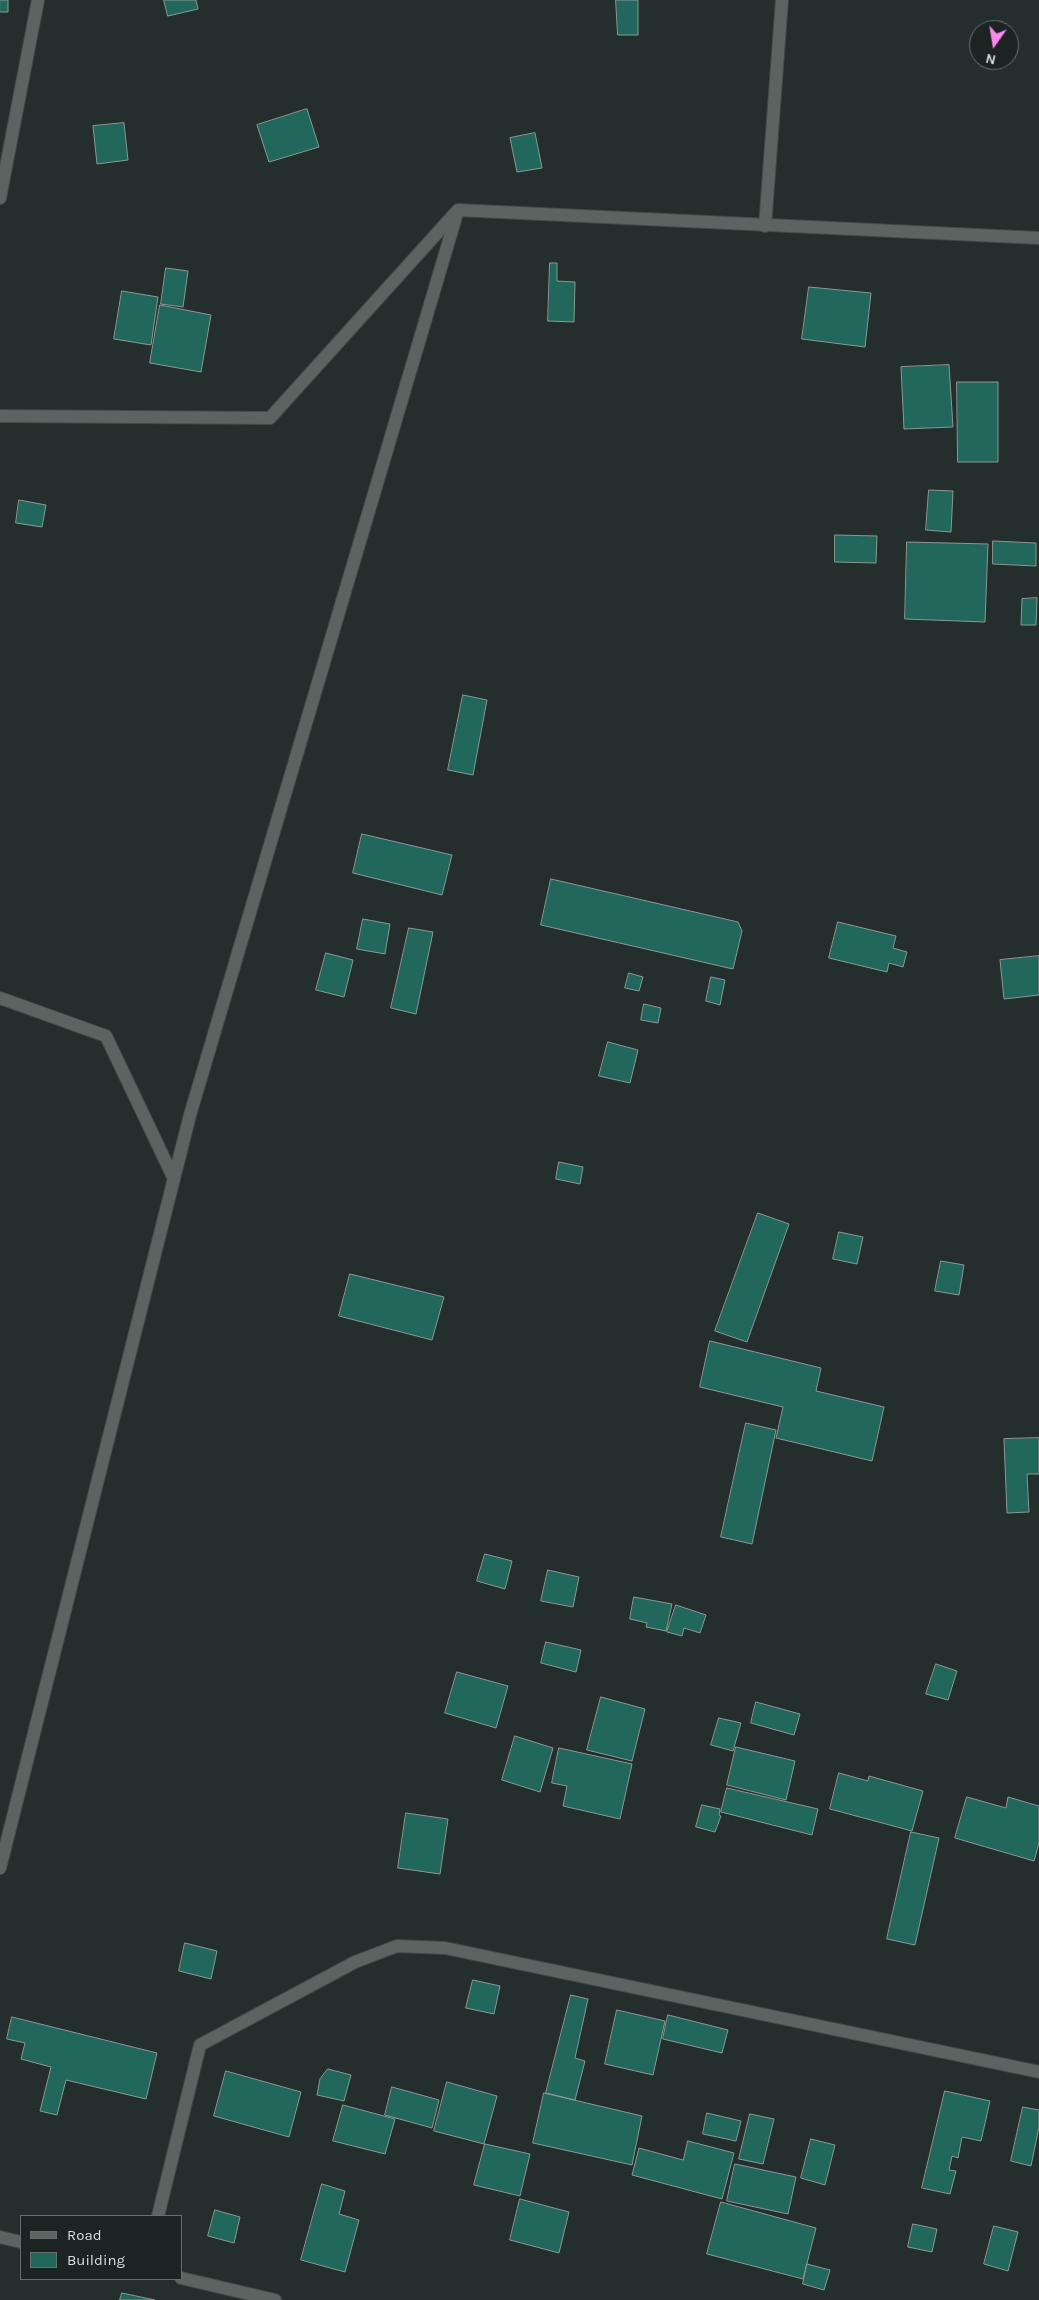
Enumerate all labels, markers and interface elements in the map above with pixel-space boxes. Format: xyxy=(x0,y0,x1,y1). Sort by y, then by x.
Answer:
north arrow xyxy=(969,20,1019,70)
text: N xyxy=(984,50,998,69)
legend xyxy=(20,2215,182,2280)
text: Road xyxy=(67,2226,102,2244)
text: Building xyxy=(67,2251,125,2269)

